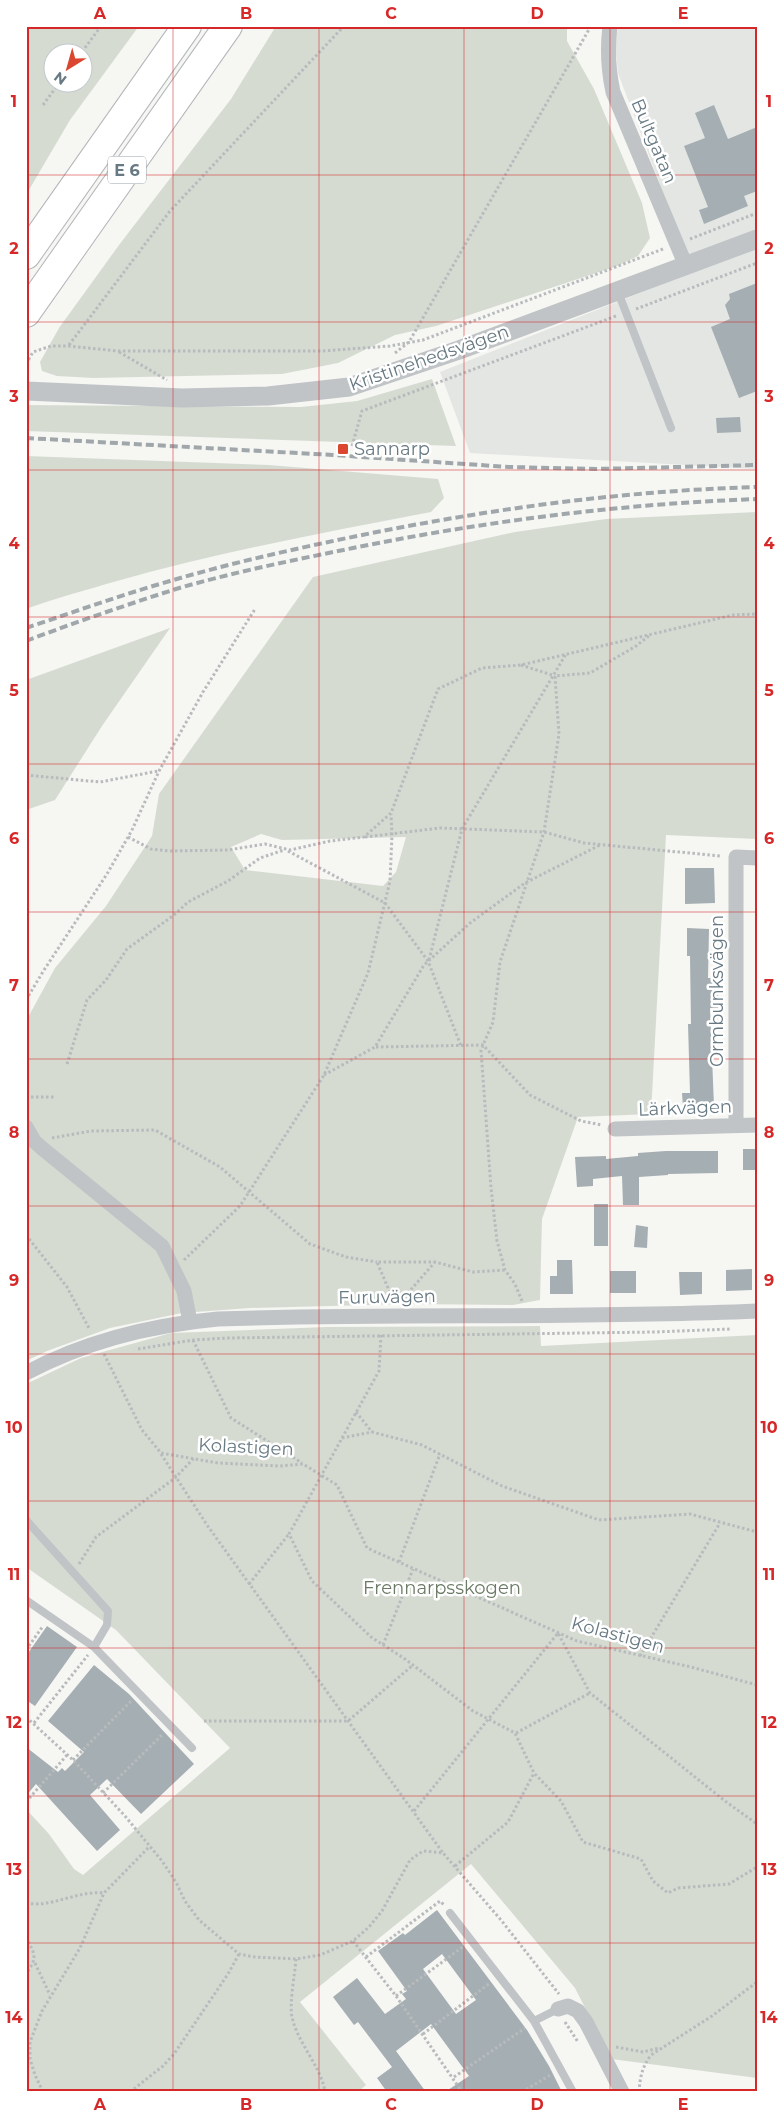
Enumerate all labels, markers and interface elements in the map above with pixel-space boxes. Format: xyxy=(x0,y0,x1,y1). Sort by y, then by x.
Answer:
text: A xyxy=(93,4,107,23)
text: B xyxy=(240,4,252,23)
text: C xyxy=(385,4,397,23)
text: D xyxy=(530,4,544,23)
text: E xyxy=(678,4,688,23)
north arrow xyxy=(42,42,92,92)
text: N xyxy=(50,68,70,89)
text: 1 xyxy=(11,92,17,111)
text: 1 xyxy=(766,92,772,111)
street label: Bultgatan xyxy=(626,95,682,187)
road number: E 6 xyxy=(108,156,146,184)
text: 2 xyxy=(9,239,19,258)
text: 2 xyxy=(764,239,774,258)
street label: Kristinehedsvägen xyxy=(346,320,512,396)
text: 3 xyxy=(8,387,19,406)
text: 3 xyxy=(763,387,774,406)
place label: Sannarp xyxy=(354,438,430,460)
marker: Sannarp xyxy=(336,442,350,456)
text: 4 xyxy=(8,534,20,553)
text: 4 xyxy=(763,534,775,553)
text: 5 xyxy=(9,681,19,700)
text: 5 xyxy=(764,681,774,700)
text: 6 xyxy=(9,829,19,848)
text: 6 xyxy=(764,829,774,848)
street label: Ormbunksvägen xyxy=(706,915,728,1067)
text: 7 xyxy=(9,976,19,995)
text: 7 xyxy=(764,976,774,995)
street label: Lärkvägen xyxy=(638,1095,732,1121)
text: 8 xyxy=(9,1123,19,1142)
text: 8 xyxy=(764,1123,774,1142)
text: 9 xyxy=(9,1271,19,1290)
text: 9 xyxy=(764,1271,774,1290)
street label: Furuvägen xyxy=(338,1285,436,1309)
text: 10 xyxy=(5,1418,23,1437)
text: 10 xyxy=(760,1418,778,1437)
street label: Kolastigen xyxy=(198,1434,294,1460)
text: 11 xyxy=(8,1565,20,1584)
text: 11 xyxy=(763,1565,775,1584)
park label: Frennarpsskogen xyxy=(363,1577,521,1599)
street label: Kolastigen xyxy=(569,1612,667,1658)
text: 12 xyxy=(6,1713,22,1732)
text: 12 xyxy=(761,1713,777,1732)
text: 13 xyxy=(6,1860,22,1879)
text: 13 xyxy=(761,1860,777,1879)
text: 14 xyxy=(5,2008,23,2027)
text: 14 xyxy=(760,2008,778,2027)
text: A xyxy=(93,2095,107,2114)
text: B xyxy=(240,2095,252,2114)
text: C xyxy=(385,2095,397,2114)
text: D xyxy=(530,2095,544,2114)
text: E xyxy=(678,2095,688,2114)

